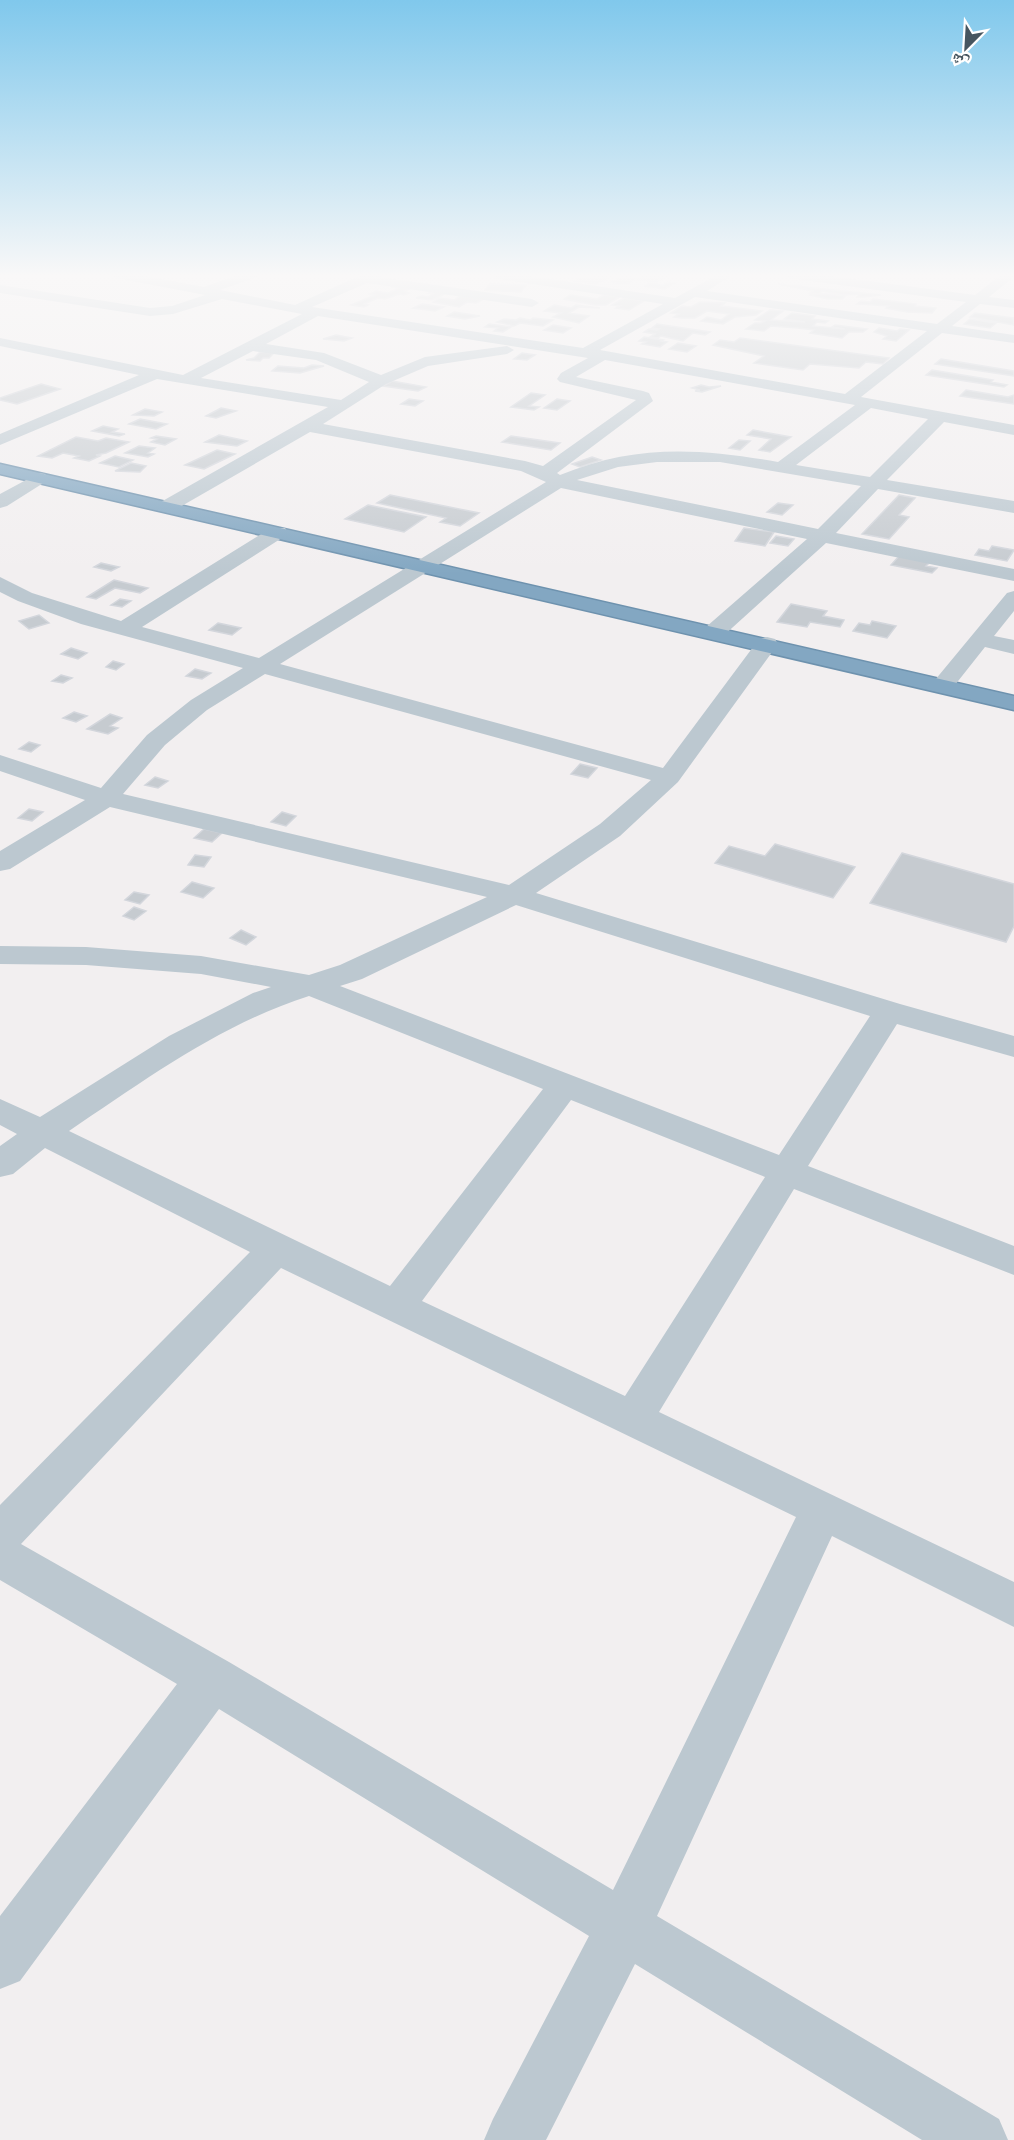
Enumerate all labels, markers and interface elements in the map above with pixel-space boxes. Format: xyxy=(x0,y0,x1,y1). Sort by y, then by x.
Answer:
north arrow xyxy=(936,18,996,78)
text: ش xyxy=(948,48,972,74)

